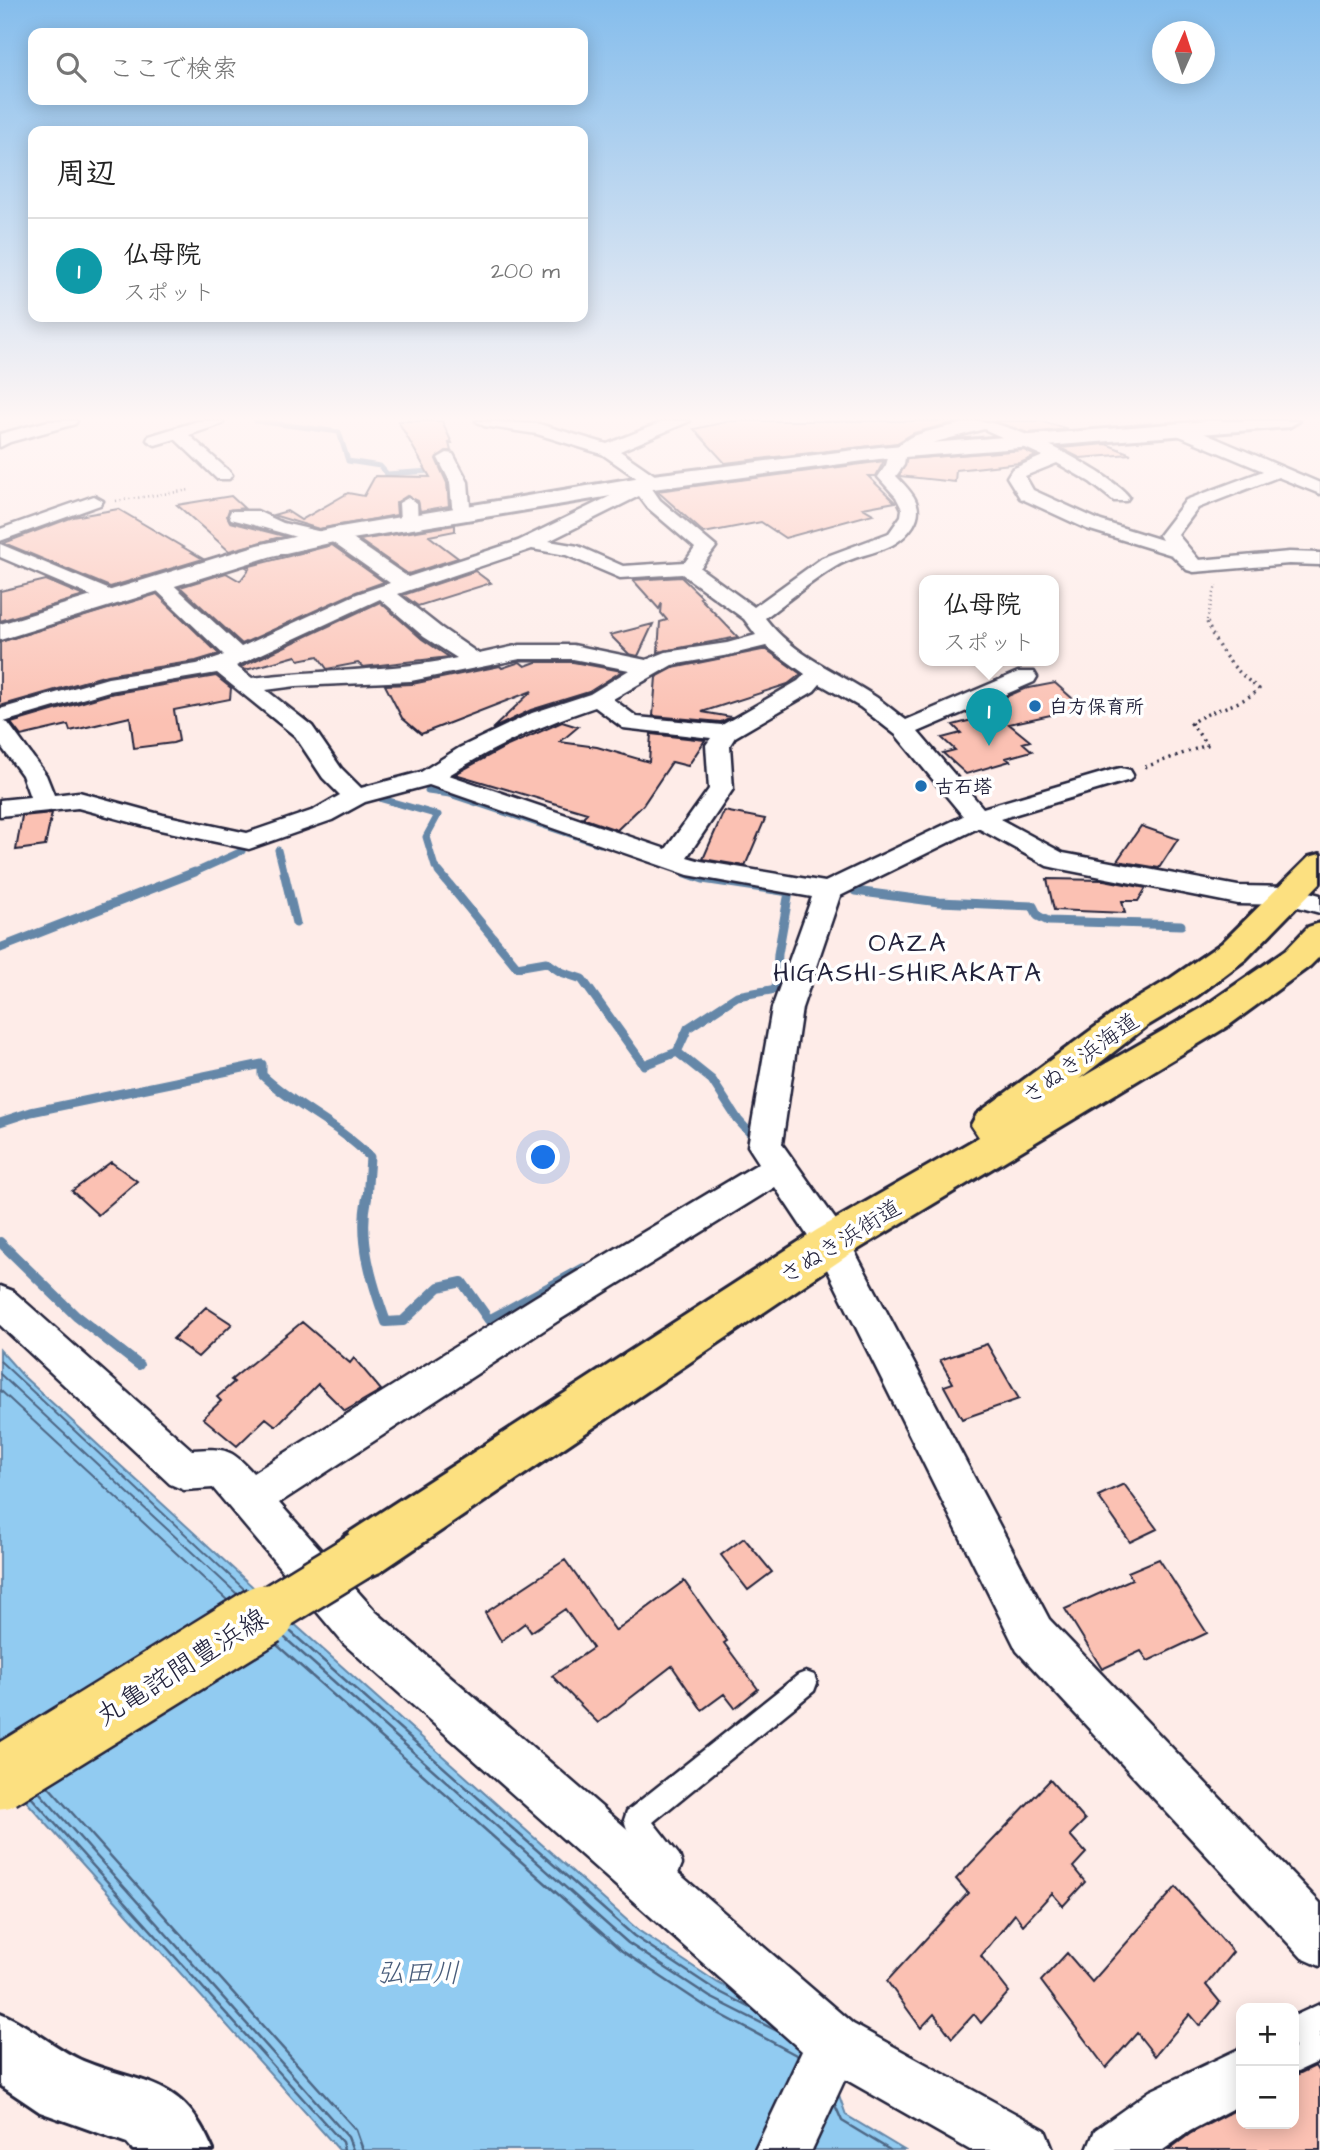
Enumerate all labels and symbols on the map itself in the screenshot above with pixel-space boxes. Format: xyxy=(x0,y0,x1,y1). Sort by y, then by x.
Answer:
north arrow xyxy=(1152,21,1215,84)
pin: 1 xyxy=(966,688,1012,746)
place label: 白方保育所 xyxy=(1049,694,1144,721)
marker: 白方保育所 xyxy=(1027,698,1043,714)
place label: 古石塔 xyxy=(935,774,992,801)
marker: 古石塔 xyxy=(913,778,929,794)
district label: OAZA HIGASHI-SHIRAKATA xyxy=(773,925,1043,991)
street label: さぬき浜海道 xyxy=(1015,1005,1146,1112)
your location xyxy=(526,1140,560,1174)
street label: さぬき浜街道 xyxy=(774,1192,908,1292)
street label: 丸亀詫間豊浜線 xyxy=(88,1599,275,1736)
water label: 弘田川 xyxy=(376,1954,460,1993)

